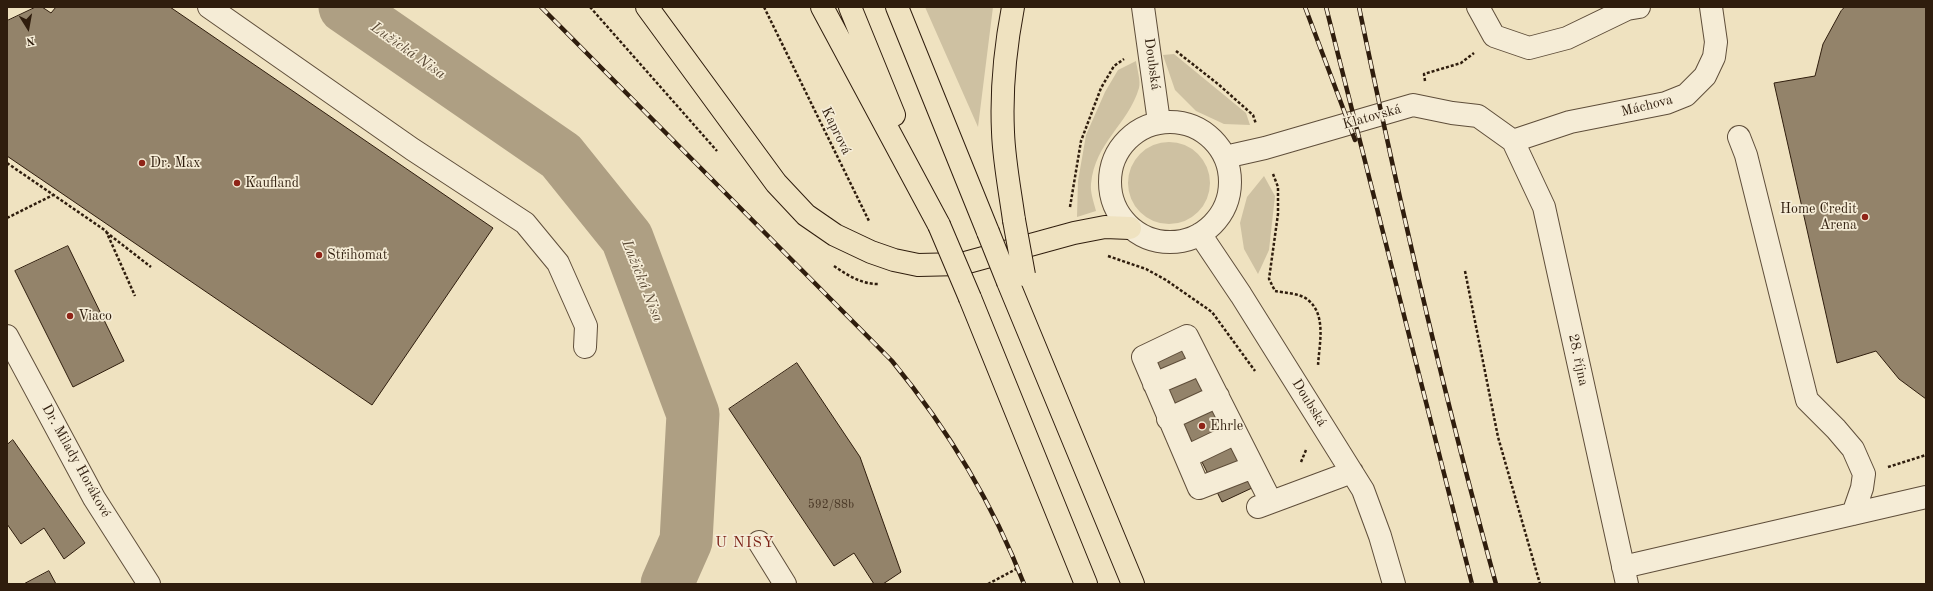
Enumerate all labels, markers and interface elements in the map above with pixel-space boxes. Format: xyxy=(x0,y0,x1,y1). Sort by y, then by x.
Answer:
north arrow xyxy=(8,8,48,48)
water label: Lužická Nisa xyxy=(367,19,449,83)
text: N xyxy=(25,34,36,46)
street label: Doubská xyxy=(1140,37,1164,91)
street label: Máchova xyxy=(1619,91,1675,121)
street label: Klatovská xyxy=(1341,101,1403,133)
street label: Kaprová xyxy=(817,105,855,157)
place label: Dr. Max xyxy=(150,155,200,171)
marker: Dr. Max xyxy=(137,158,147,168)
place label: Kaufland xyxy=(245,175,299,191)
marker: Kaufland xyxy=(232,178,242,188)
place label: Home Credit Arena xyxy=(1780,201,1857,234)
marker: Home Credit Arena xyxy=(1860,212,1870,222)
water label: Lužická Nisa xyxy=(617,237,667,325)
place label: Střihomat xyxy=(327,247,388,263)
marker: Střihomat xyxy=(314,250,324,260)
place label: Viaco xyxy=(78,308,112,324)
marker: Viaco xyxy=(65,311,75,321)
street label: 28. října xyxy=(1564,333,1592,387)
street label: Doubská xyxy=(1288,376,1330,430)
street label: Dr. Milady Horákové xyxy=(38,401,114,521)
place label: Ehrle xyxy=(1210,418,1243,434)
marker: Ehrle xyxy=(1197,421,1207,431)
house number: 592/88b xyxy=(808,498,854,512)
district label: U NISY xyxy=(715,534,775,552)

